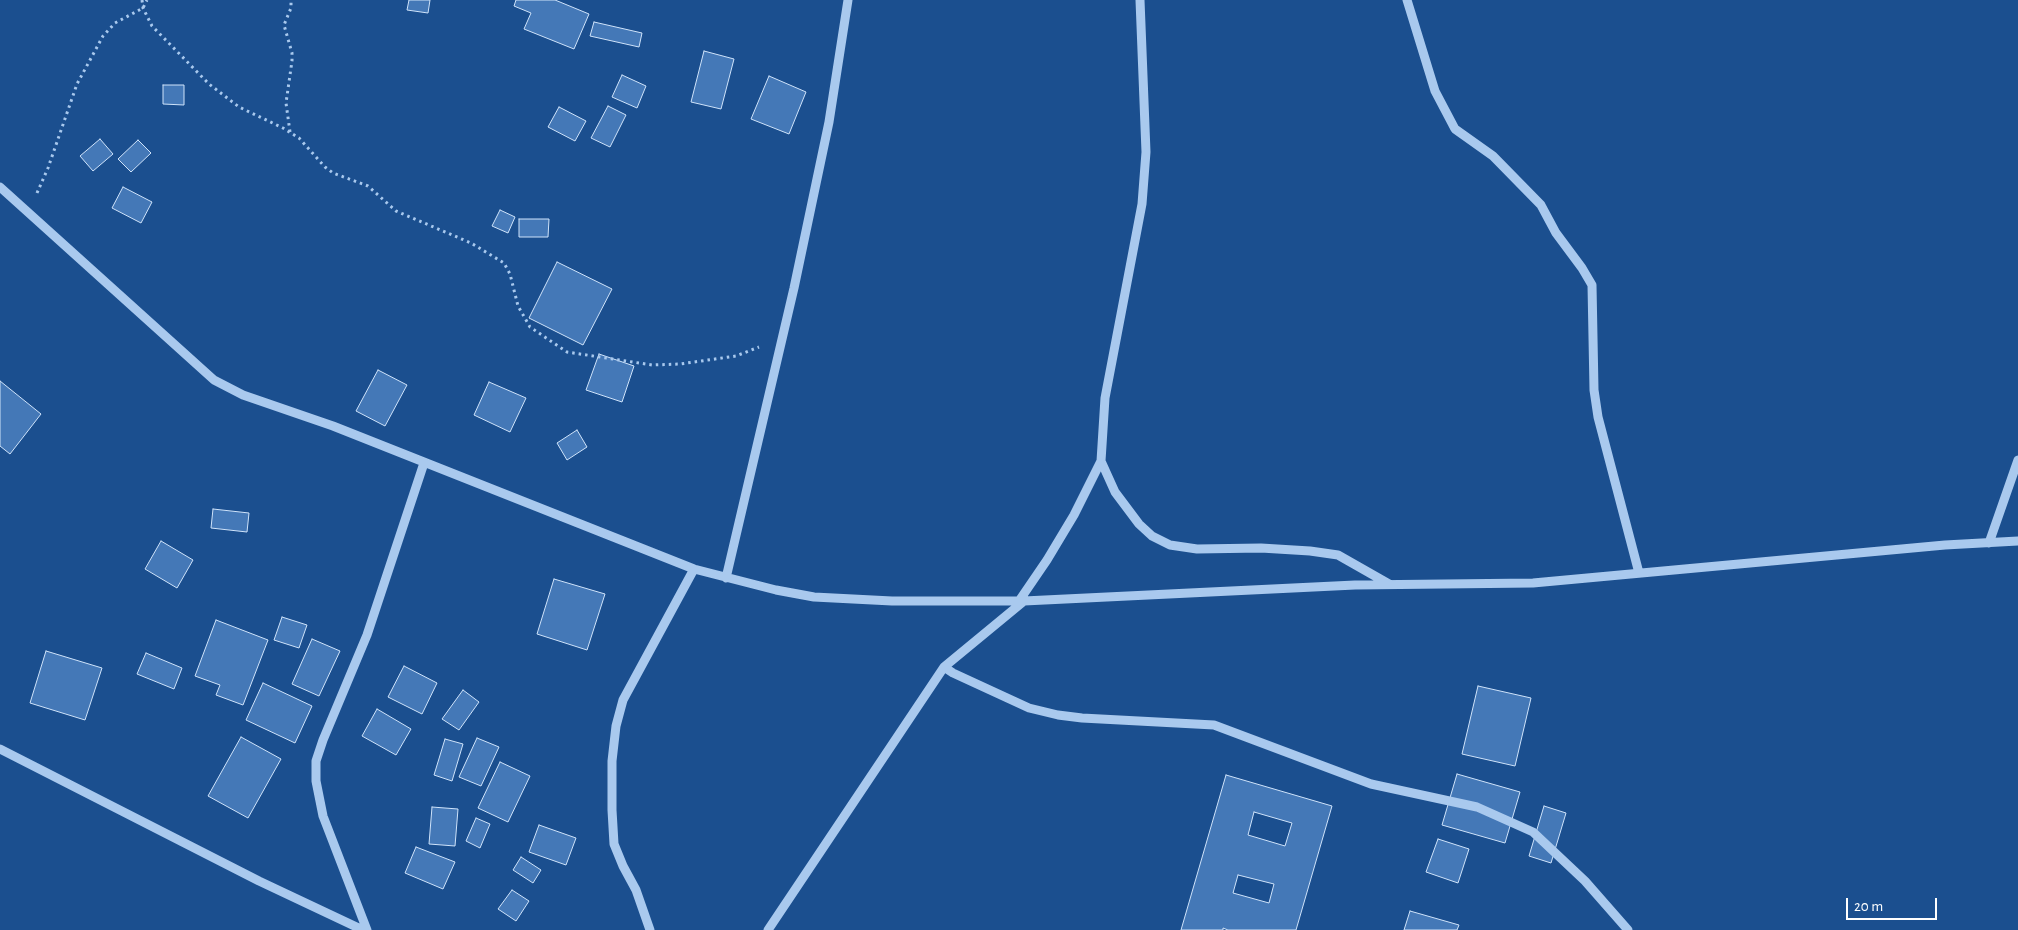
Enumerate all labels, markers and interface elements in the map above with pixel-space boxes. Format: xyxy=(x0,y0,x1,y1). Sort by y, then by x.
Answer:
scale bar xyxy=(1848,888,1939,920)
text: 20 m xyxy=(1854,899,1883,914)

